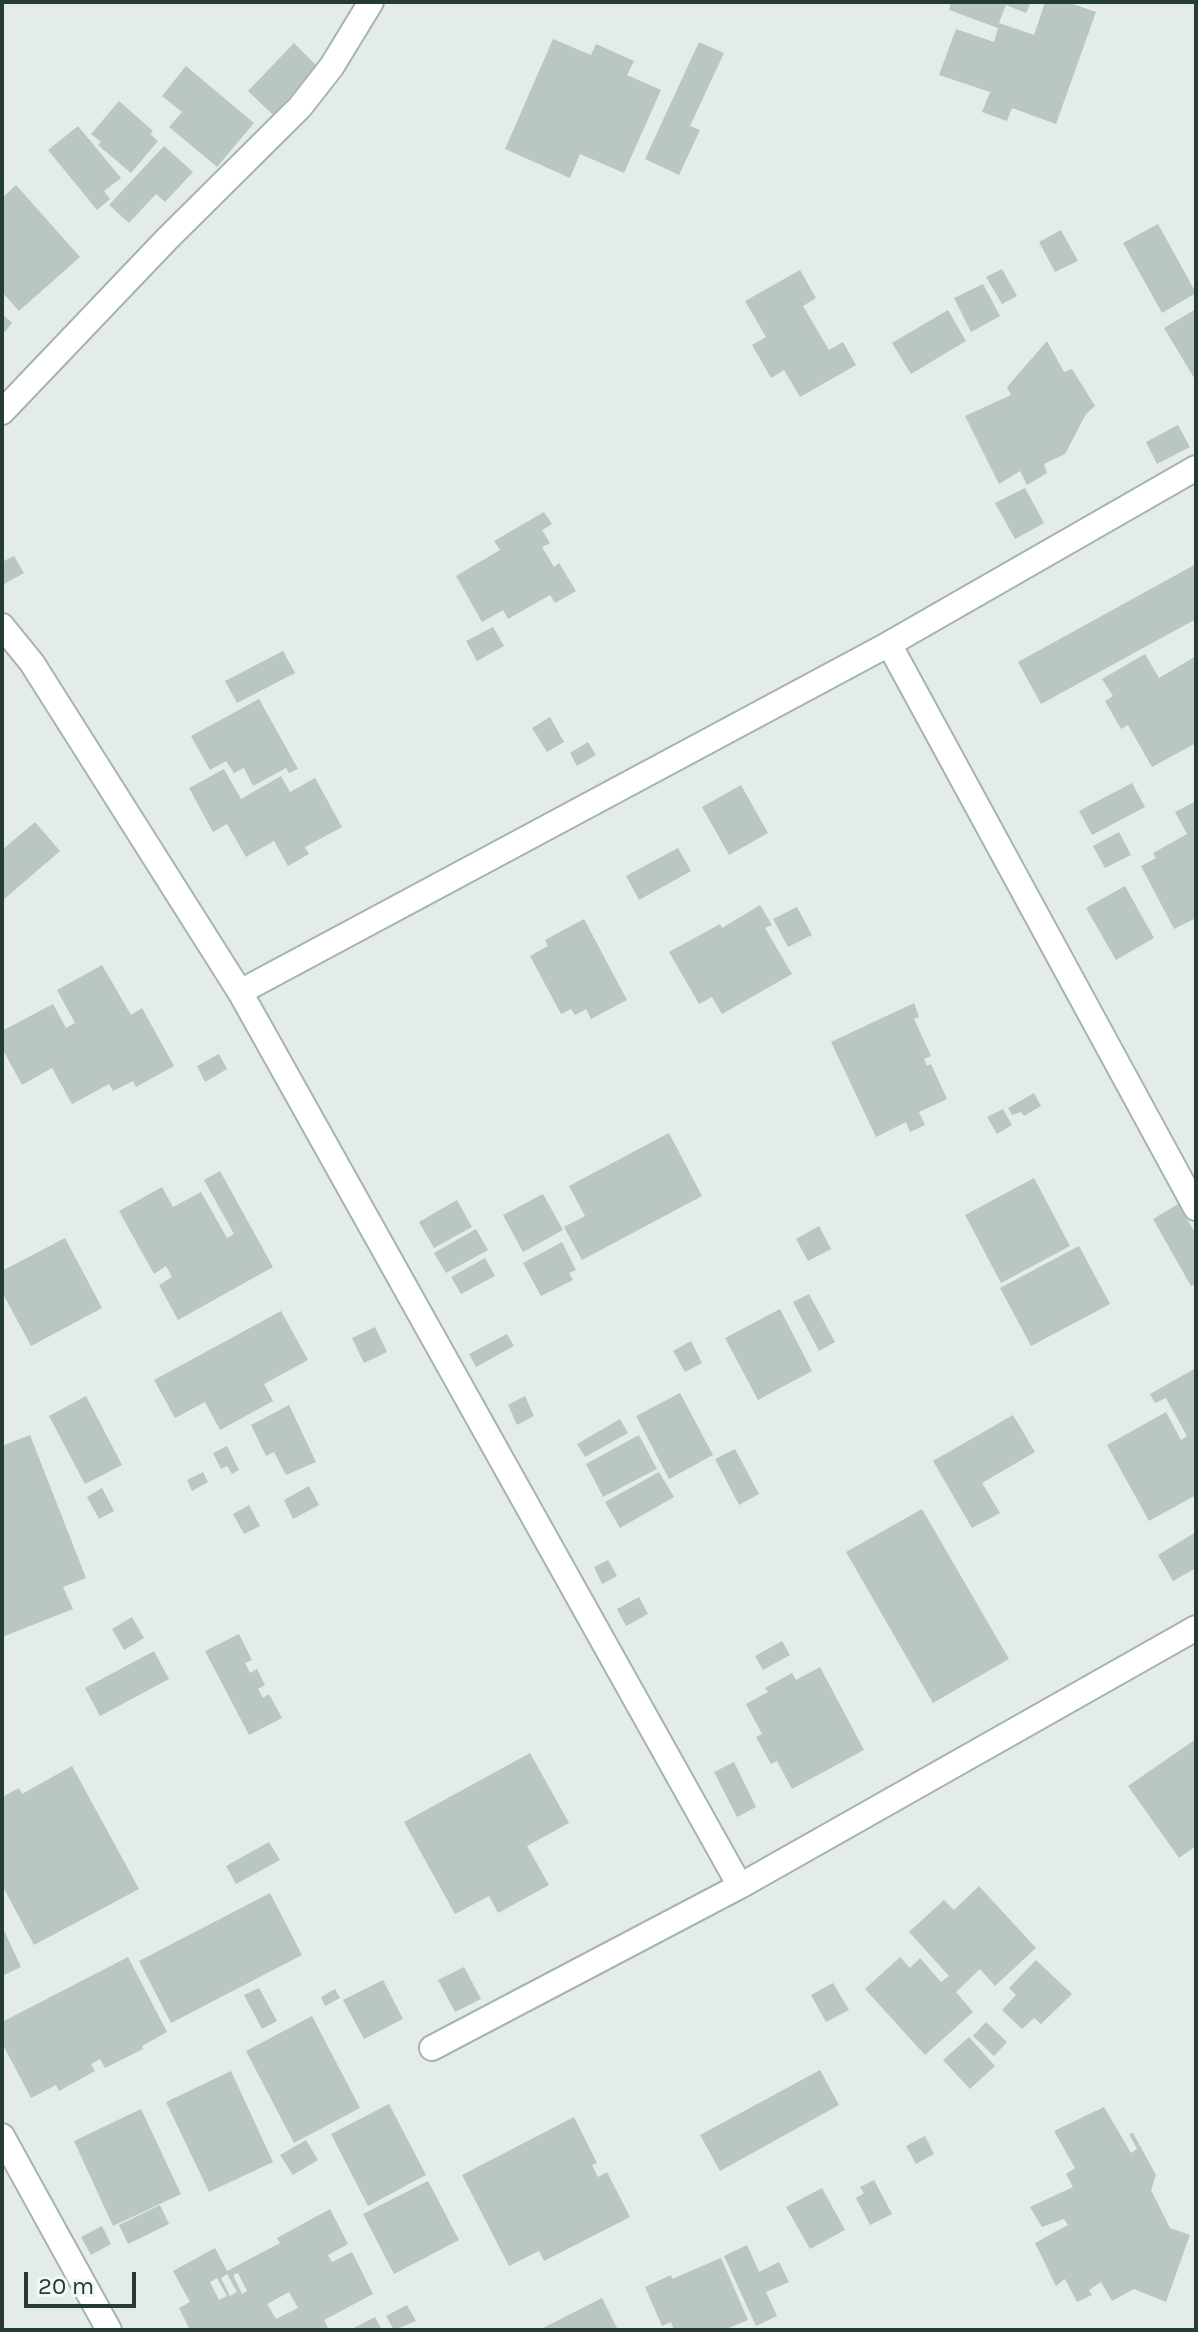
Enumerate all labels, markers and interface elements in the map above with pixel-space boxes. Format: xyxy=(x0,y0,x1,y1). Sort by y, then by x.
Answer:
scale bar xyxy=(28,2256,140,2306)
text: 20 m xyxy=(38,2272,94,2300)

